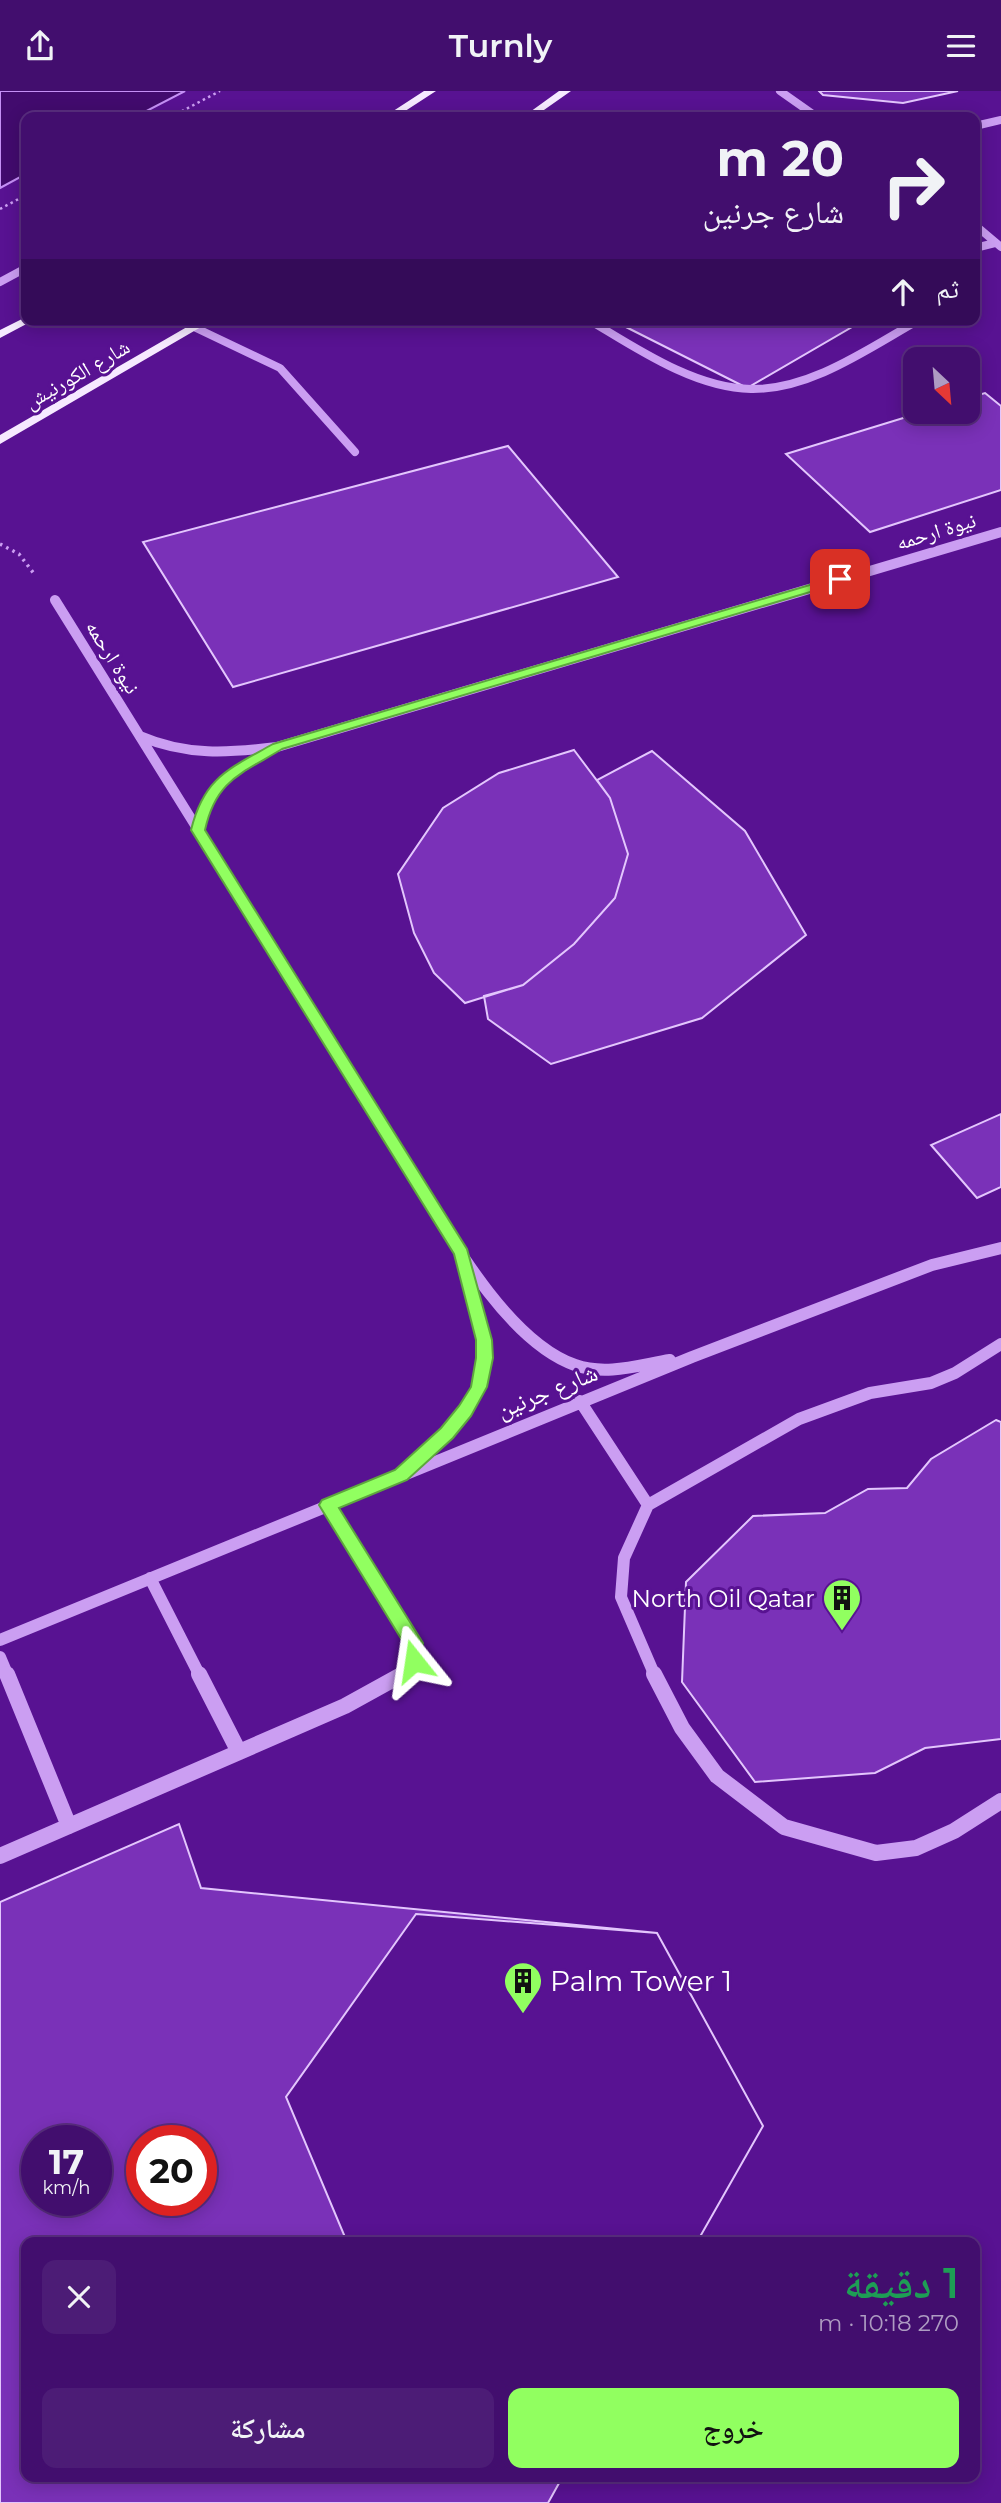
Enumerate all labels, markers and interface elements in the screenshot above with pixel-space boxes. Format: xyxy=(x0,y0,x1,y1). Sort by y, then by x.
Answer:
text: Turnly xyxy=(449,26,552,65)
icon: share xyxy=(21,27,59,65)
icon: menu xyxy=(942,27,980,65)
text: 20 m xyxy=(717,129,844,188)
icon: right xyxy=(868,140,959,231)
text: شارع جرنين xyxy=(702,192,844,231)
icon: ahead xyxy=(884,273,922,311)
text: ثم xyxy=(936,273,959,305)
street label: شارع الكورنيش xyxy=(20,334,134,415)
north arrow xyxy=(903,347,980,423)
map controls xyxy=(903,347,980,424)
street label: نيوة ارحمه xyxy=(893,507,979,555)
pin xyxy=(810,549,870,609)
icon: arrive xyxy=(821,560,859,598)
street label: نيوة ارحمه xyxy=(81,616,145,698)
street label: شارع جرنين xyxy=(492,1358,602,1425)
building icon: North Oil Qatar xyxy=(821,1577,863,1632)
place label: North Oil Qatar xyxy=(632,1584,815,1613)
position arrow xyxy=(377,1624,451,1698)
building icon: Palm Tower 1 xyxy=(502,1960,544,2015)
place label: Palm Tower 1 xyxy=(550,1964,732,1998)
speed limit sign: 20 xyxy=(126,2125,217,2216)
text: 17 xyxy=(49,2140,84,2183)
text: km/h xyxy=(42,2177,91,2199)
text: 1 دقيقة xyxy=(844,2257,959,2309)
button: close xyxy=(42,2260,116,2334)
text: 270 m · 10:18 xyxy=(818,2309,959,2337)
button: مشاركة xyxy=(42,2388,494,2468)
button: خروج xyxy=(508,2388,959,2468)

